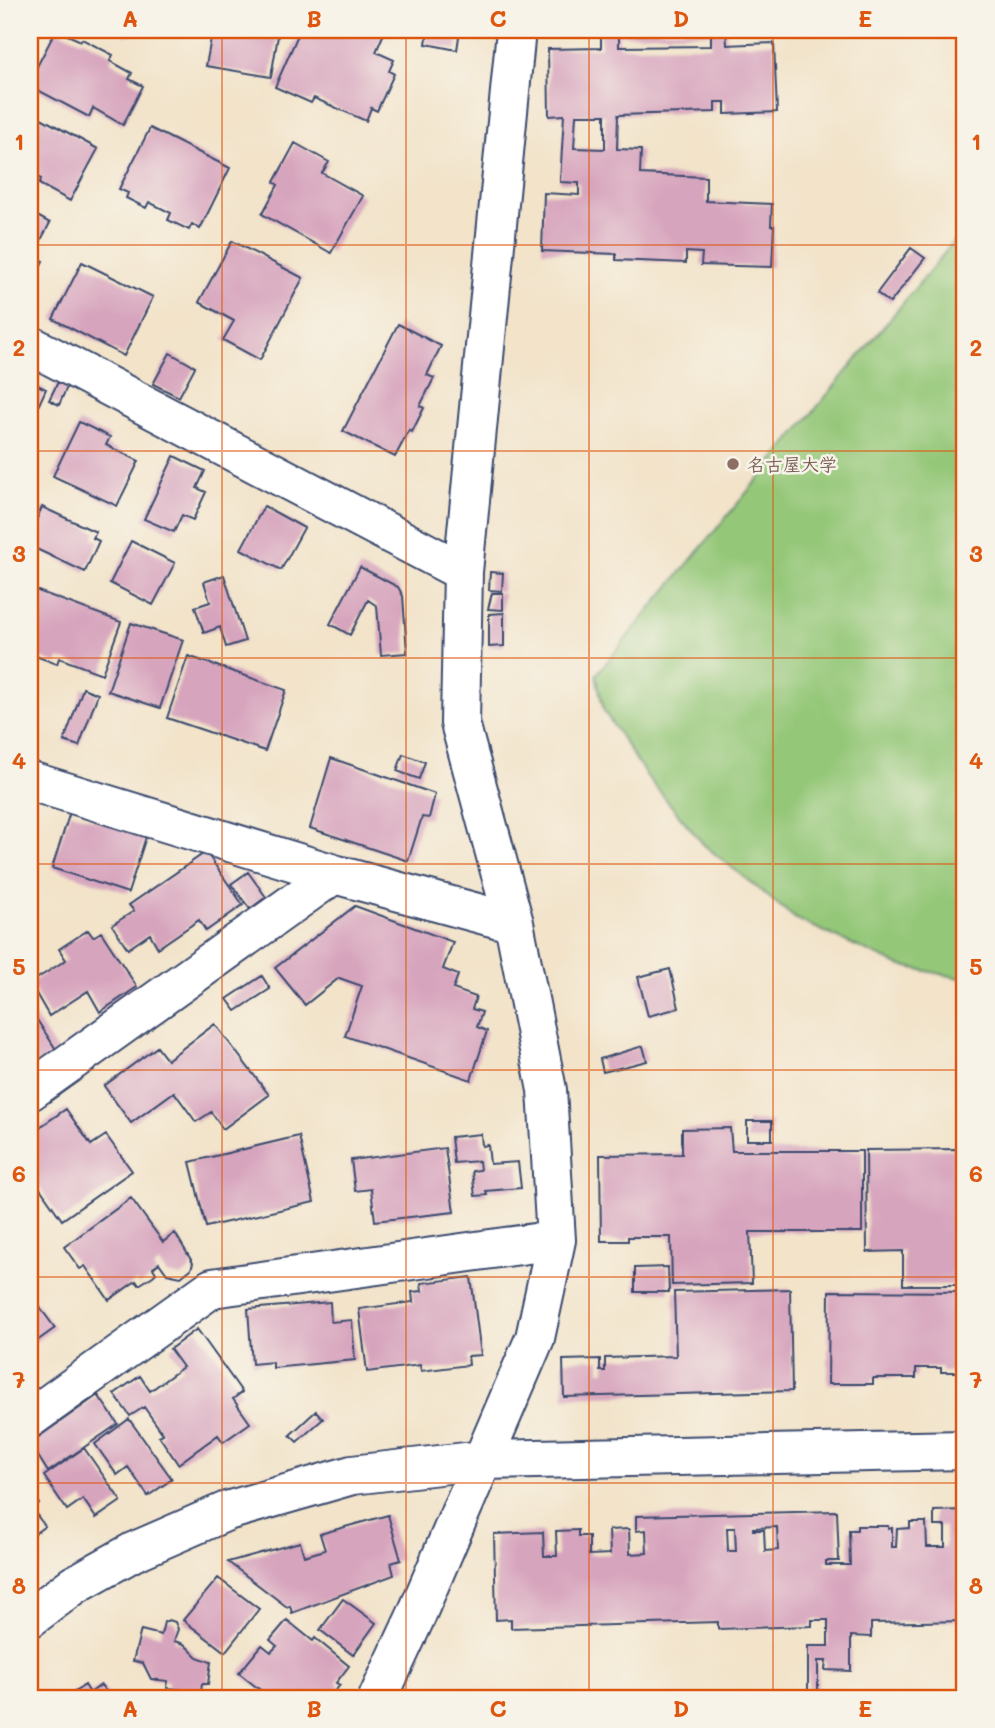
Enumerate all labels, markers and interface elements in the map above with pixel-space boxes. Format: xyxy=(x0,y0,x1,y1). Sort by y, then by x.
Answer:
text: A xyxy=(122,3,138,33)
text: B xyxy=(306,3,322,33)
text: C xyxy=(489,3,507,33)
text: D xyxy=(673,3,689,33)
text: E xyxy=(858,3,872,33)
text: 1 xyxy=(14,126,24,156)
text: 1 xyxy=(971,126,981,156)
text: 2 xyxy=(13,332,25,362)
text: 2 xyxy=(970,332,982,362)
place label: 名古屋大学 xyxy=(747,452,837,476)
marker: 名古屋大学 xyxy=(725,456,741,472)
text: 3 xyxy=(12,538,26,568)
text: 3 xyxy=(969,538,983,568)
text: 4 xyxy=(12,745,26,775)
text: 4 xyxy=(969,745,983,775)
text: 5 xyxy=(12,951,26,981)
text: 5 xyxy=(969,951,983,981)
text: 6 xyxy=(12,1158,26,1188)
text: 6 xyxy=(969,1158,983,1188)
text: 7 xyxy=(13,1364,26,1394)
text: 7 xyxy=(970,1364,983,1394)
text: 8 xyxy=(12,1570,26,1600)
text: 8 xyxy=(969,1570,983,1600)
text: A xyxy=(122,1693,138,1723)
text: B xyxy=(306,1693,322,1723)
text: C xyxy=(489,1693,507,1723)
text: D xyxy=(673,1693,689,1723)
text: E xyxy=(858,1693,872,1723)

